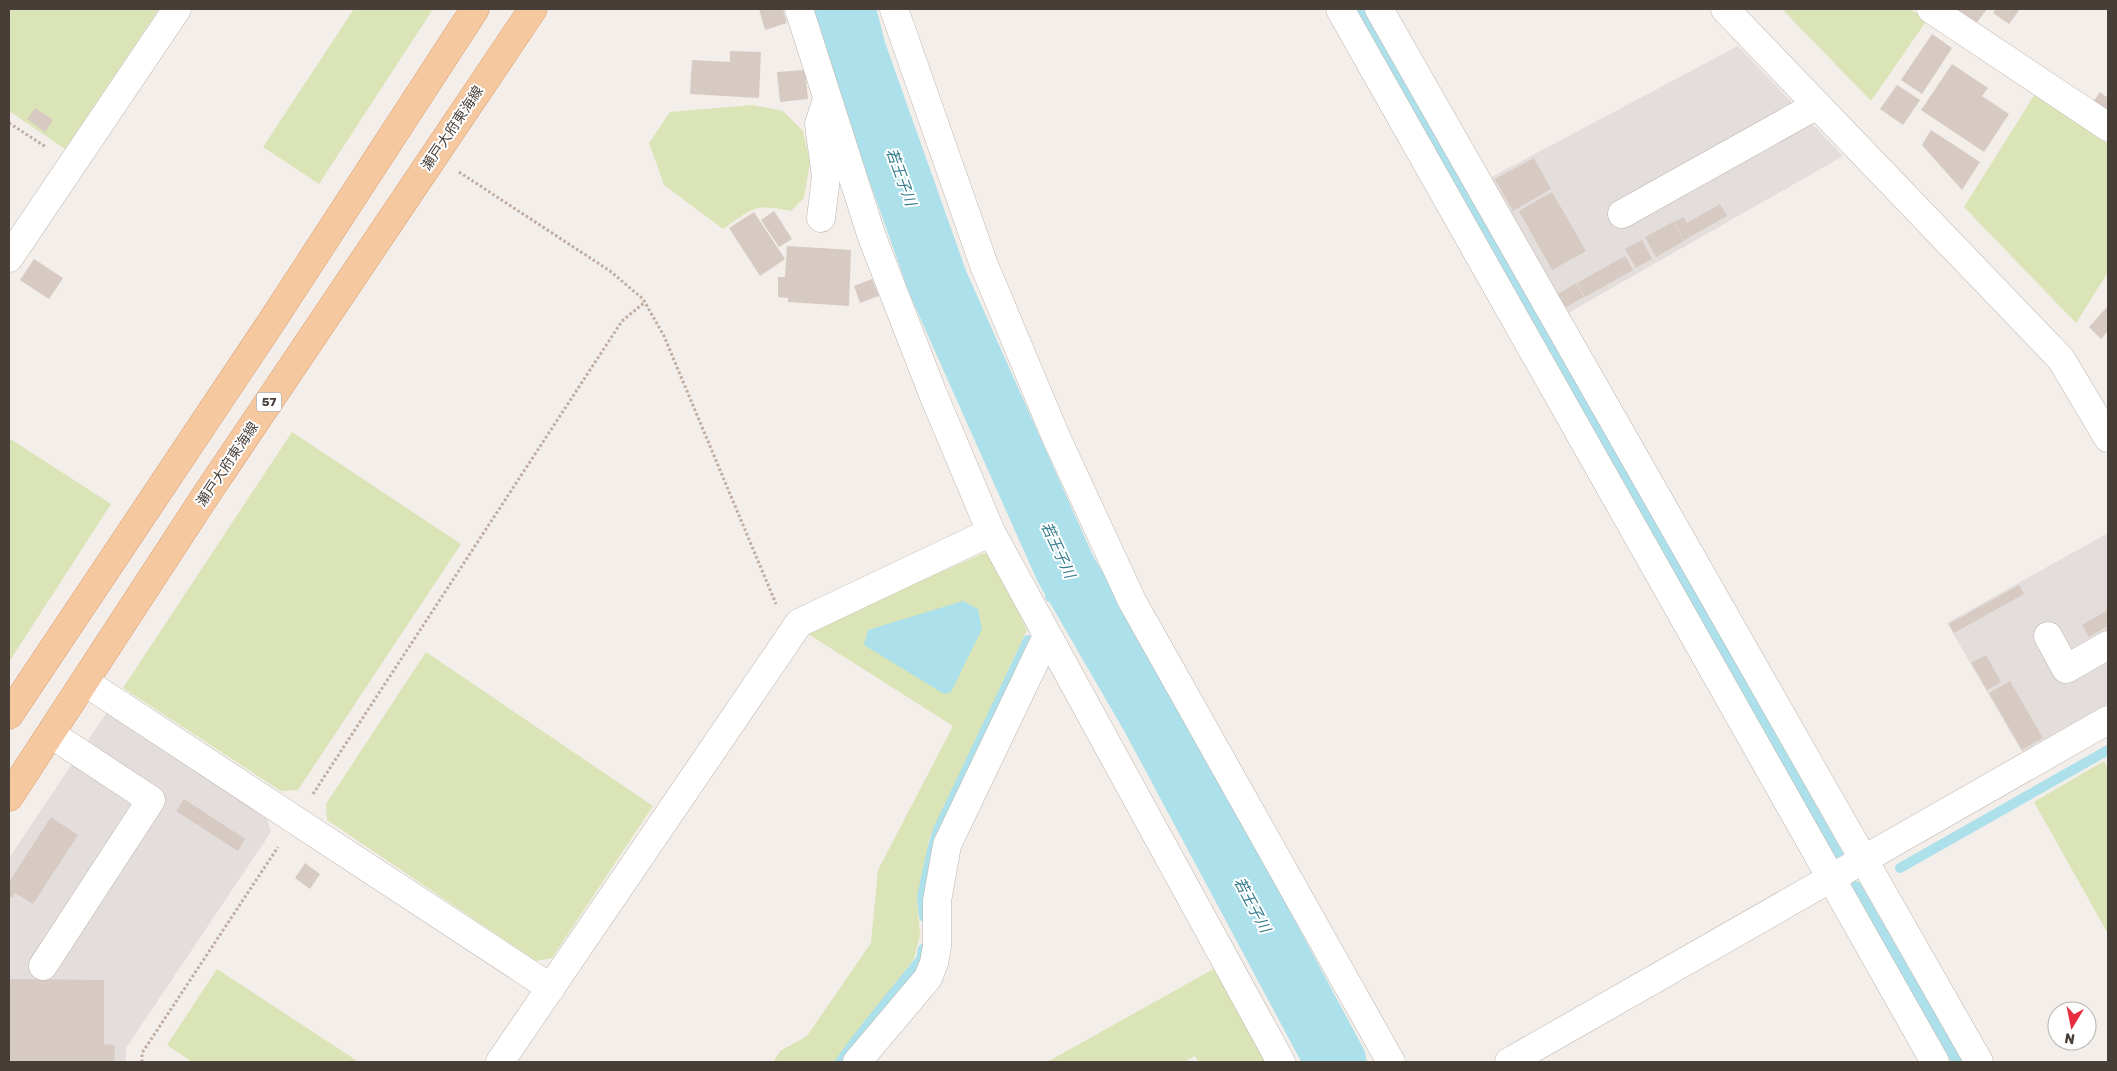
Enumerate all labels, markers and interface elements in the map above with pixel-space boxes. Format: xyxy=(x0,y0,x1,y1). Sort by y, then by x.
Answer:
street label: 瀬戸大府東海線 xyxy=(418,83,487,174)
water label: 若王子川 xyxy=(882,146,920,210)
road number: 57 xyxy=(256,392,282,412)
street label: 瀬戸大府東海線 xyxy=(193,419,262,510)
water label: 若王子川 xyxy=(1037,519,1080,583)
water label: 若王子川 xyxy=(1230,874,1275,937)
north arrow xyxy=(2047,1001,2097,1051)
text: N xyxy=(2063,1029,2076,1048)

